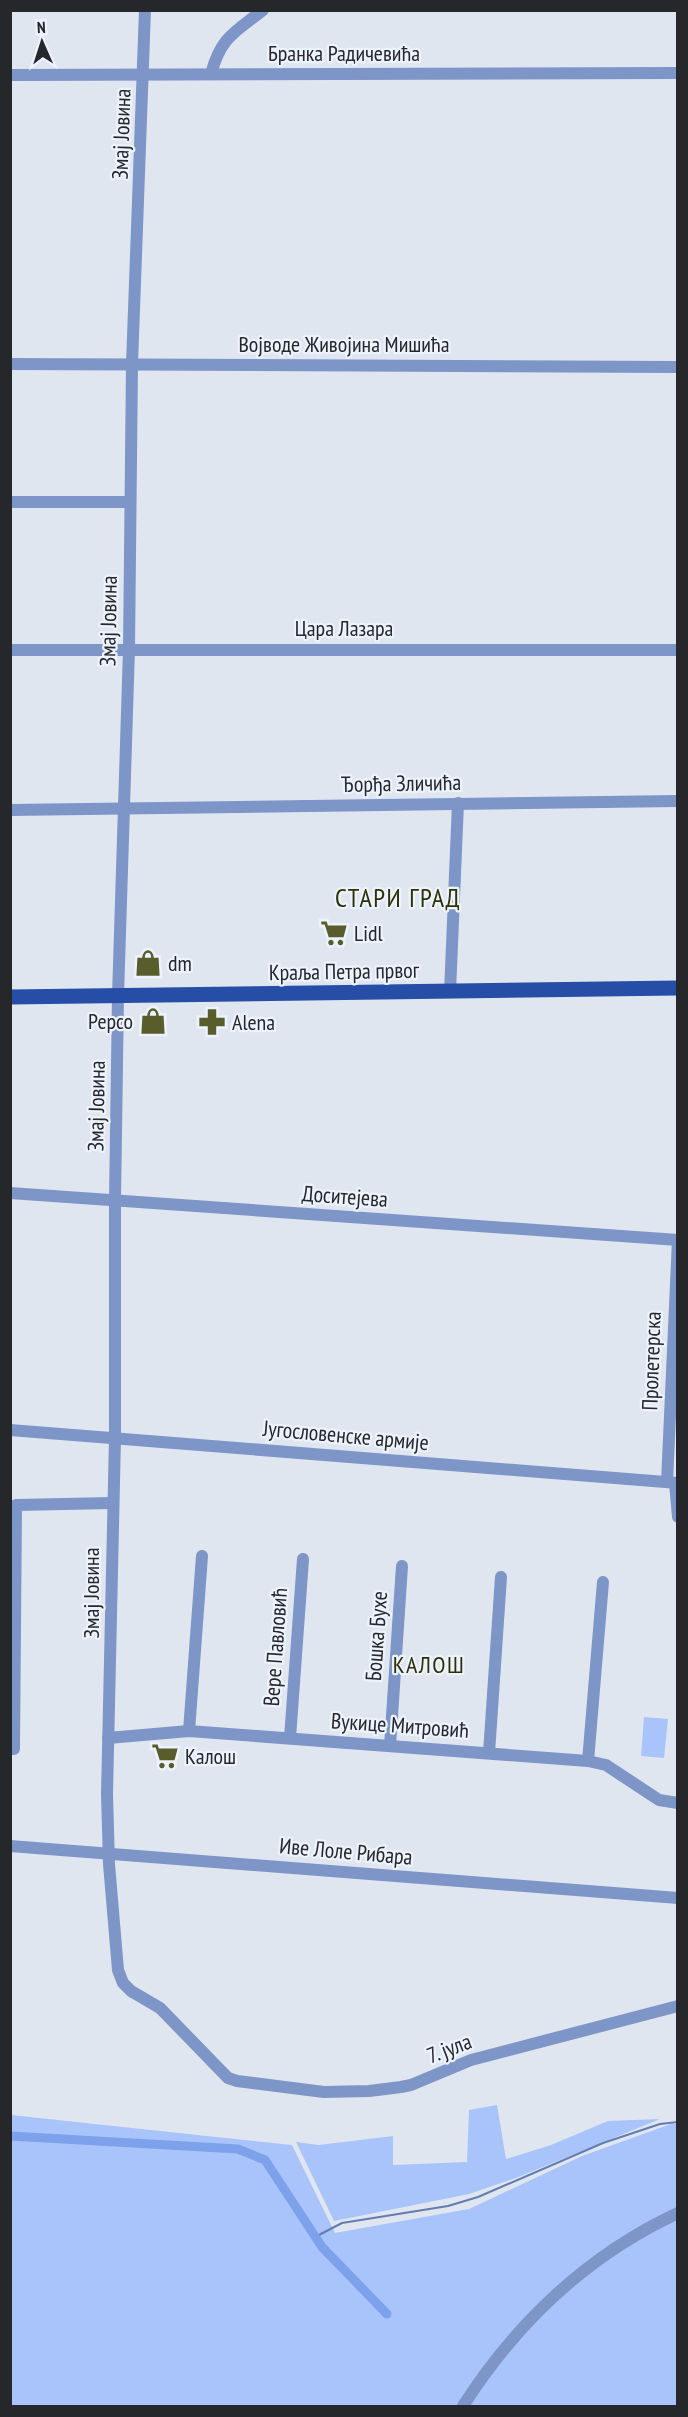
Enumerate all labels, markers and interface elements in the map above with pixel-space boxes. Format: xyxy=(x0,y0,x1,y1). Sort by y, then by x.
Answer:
north arrow xyxy=(12,12,72,72)
text: N xyxy=(36,17,46,37)
street label: Бранка Радичевића xyxy=(268,39,420,67)
street label: Змај Јовина xyxy=(105,88,137,180)
street label: Војводе Живојина Мишића xyxy=(238,330,450,358)
street label: Змај Јовина xyxy=(93,575,123,667)
street label: Цара Лазара xyxy=(295,614,393,642)
street label: Ђорђа Зличића xyxy=(341,768,461,798)
district label: СТАРИ ГРАД xyxy=(335,881,461,914)
supermarket icon: Lidl xyxy=(319,918,349,948)
place label: Lidl xyxy=(354,919,383,947)
shop icon: dm xyxy=(133,948,163,978)
place label: dm xyxy=(168,949,192,977)
street label: Краља Петра првог xyxy=(269,956,420,986)
shop icon: Pepco xyxy=(138,1006,168,1036)
place label: Pepco xyxy=(88,1007,133,1035)
pharmacy icon: Alena xyxy=(197,1007,227,1037)
place label: Alena xyxy=(232,1008,275,1036)
street label: Змај Јовина xyxy=(81,1060,111,1152)
street label: Доситејева xyxy=(301,1179,389,1213)
street label: Пролетерска xyxy=(635,1311,667,1411)
street label: Југословенске армије xyxy=(261,1414,430,1456)
street label: Змај Јовина xyxy=(77,1548,105,1638)
street label: Вере Павловић xyxy=(257,1587,293,1707)
street label: Бошка Бухе xyxy=(359,1590,393,1682)
district label: КАЛОШ xyxy=(393,1649,465,1680)
street label: Вукице Митровић xyxy=(330,1706,470,1744)
supermarket icon: Калош xyxy=(150,1741,180,1771)
place label: Калош xyxy=(185,1742,236,1770)
street label: Иве Лоле Рибара xyxy=(278,1831,414,1871)
street label: 7. јула xyxy=(423,2027,475,2069)

